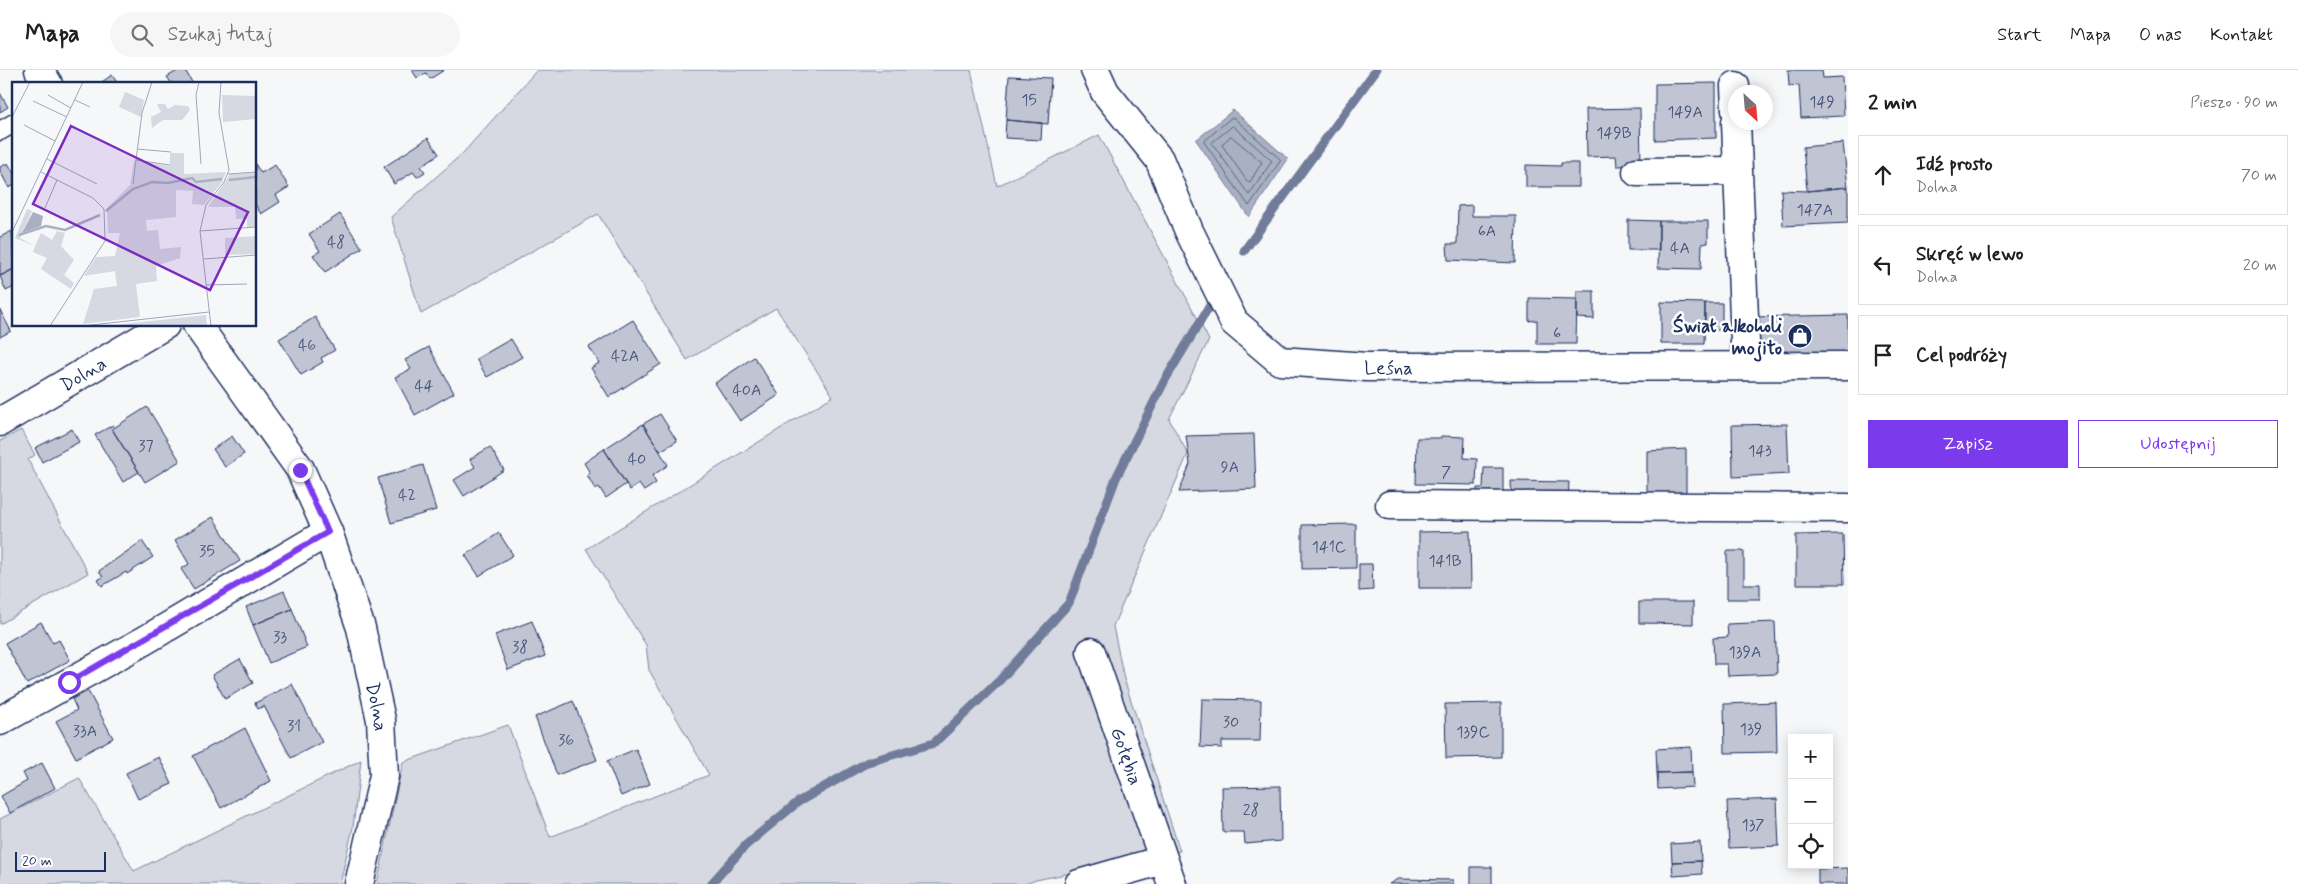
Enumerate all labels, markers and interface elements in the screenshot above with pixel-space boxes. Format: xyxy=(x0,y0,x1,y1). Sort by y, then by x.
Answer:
search box xyxy=(110,12,460,57)
text: Mapa xyxy=(25,19,80,50)
icon: search xyxy=(128,21,156,49)
text: Szukaj tutaj xyxy=(168,22,273,47)
text: Start xyxy=(1997,23,2042,47)
text: Mapa xyxy=(2070,23,2111,47)
text: O nas xyxy=(2139,23,2182,47)
text: Kontakt xyxy=(2210,23,2273,47)
inset map xyxy=(12,82,256,326)
north arrow xyxy=(1728,85,1773,130)
text: 2 min xyxy=(1868,89,1917,117)
house number: 15 xyxy=(1021,90,1037,111)
house number: 149 xyxy=(1809,92,1835,113)
text: Pieszo · 90 m xyxy=(2190,92,2278,113)
house number: 149A xyxy=(1667,102,1703,123)
house number: 149B xyxy=(1596,123,1632,144)
text: Idź prosto xyxy=(1916,152,1993,177)
icon: ahead xyxy=(1869,161,1897,189)
text: 70 m xyxy=(2241,165,2277,186)
text: Dolna xyxy=(1916,177,1958,198)
house number: 147A xyxy=(1797,200,1833,221)
house number: 6A xyxy=(1478,221,1496,242)
house number: 48 xyxy=(327,232,345,253)
house number: 4A xyxy=(1670,238,1690,259)
text: Skręć w lewo xyxy=(1916,242,2024,267)
icon: left xyxy=(1869,251,1897,279)
text: 20 m xyxy=(2243,255,2277,276)
text: Dolna xyxy=(1916,267,1958,288)
place label: Świat alkoholi mojito xyxy=(1673,313,1782,362)
house number: 6 xyxy=(1553,323,1561,344)
shop icon: Świat alkoholi mojito xyxy=(1787,323,1813,349)
house number: 46 xyxy=(298,335,316,356)
icon: arrive xyxy=(1869,341,1897,369)
text: Cel podróży xyxy=(1916,343,2007,368)
house number: 42A xyxy=(611,346,639,367)
street label: Dolna xyxy=(56,351,111,398)
street label: Leśna xyxy=(1364,356,1413,381)
house number: 44 xyxy=(414,376,434,397)
house number: 40A xyxy=(733,380,761,401)
button: Zapisz xyxy=(1868,420,2068,468)
button: Udostępnij xyxy=(2078,420,2278,468)
house number: 37 xyxy=(138,436,154,457)
house number: 143 xyxy=(1748,441,1772,462)
house number: 40 xyxy=(628,449,646,470)
house number: 9A xyxy=(1221,457,1239,478)
route end xyxy=(289,459,312,482)
house number: 7 xyxy=(1441,462,1451,483)
house number: 42 xyxy=(398,485,416,506)
house number: 141C xyxy=(1312,537,1346,558)
house number: 35 xyxy=(199,541,215,562)
house number: 141B xyxy=(1428,551,1462,572)
house number: 33 xyxy=(273,627,287,648)
house number: 38 xyxy=(512,637,528,658)
house number: 139A xyxy=(1729,642,1761,663)
route start xyxy=(58,671,81,694)
street label: Dolna xyxy=(359,680,393,732)
house number: 30 xyxy=(1223,712,1239,733)
house number: 31 xyxy=(287,716,301,737)
house number: 139 xyxy=(1740,719,1762,740)
house number: 33A xyxy=(73,721,97,742)
house number: 139C xyxy=(1456,722,1490,743)
street label: Gołębia xyxy=(1104,724,1147,789)
house number: 36 xyxy=(558,730,574,751)
map controls xyxy=(1788,734,1833,869)
button: + xyxy=(1788,734,1833,779)
button: − xyxy=(1788,779,1833,824)
house number: 28 xyxy=(1243,800,1259,821)
house number: 137 xyxy=(1742,815,1764,836)
button: locate xyxy=(1788,824,1833,869)
scale bar xyxy=(15,849,106,872)
text: 20 m xyxy=(22,852,52,870)

